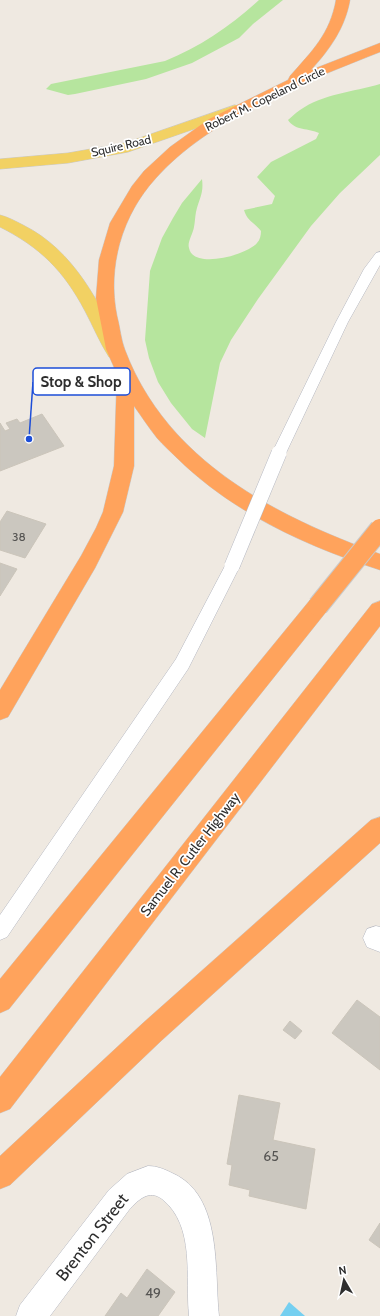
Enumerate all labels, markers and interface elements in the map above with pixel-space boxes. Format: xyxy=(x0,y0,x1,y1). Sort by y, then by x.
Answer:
street label: Robert M. Copeland Circle xyxy=(202,63,327,134)
street label: Squire Road xyxy=(89,131,152,160)
callout: Stop & Shop xyxy=(33,368,130,395)
text: Stop & Shop xyxy=(41,373,122,391)
house number: 38 xyxy=(12,529,26,544)
street label: Samuel R. Cutler Highway xyxy=(136,789,244,919)
house number: 65 xyxy=(263,1147,279,1165)
street label: Brenton Street xyxy=(52,1189,132,1285)
north arrow xyxy=(324,1260,364,1300)
text: N xyxy=(337,1263,347,1278)
house number: 49 xyxy=(145,1284,161,1302)

